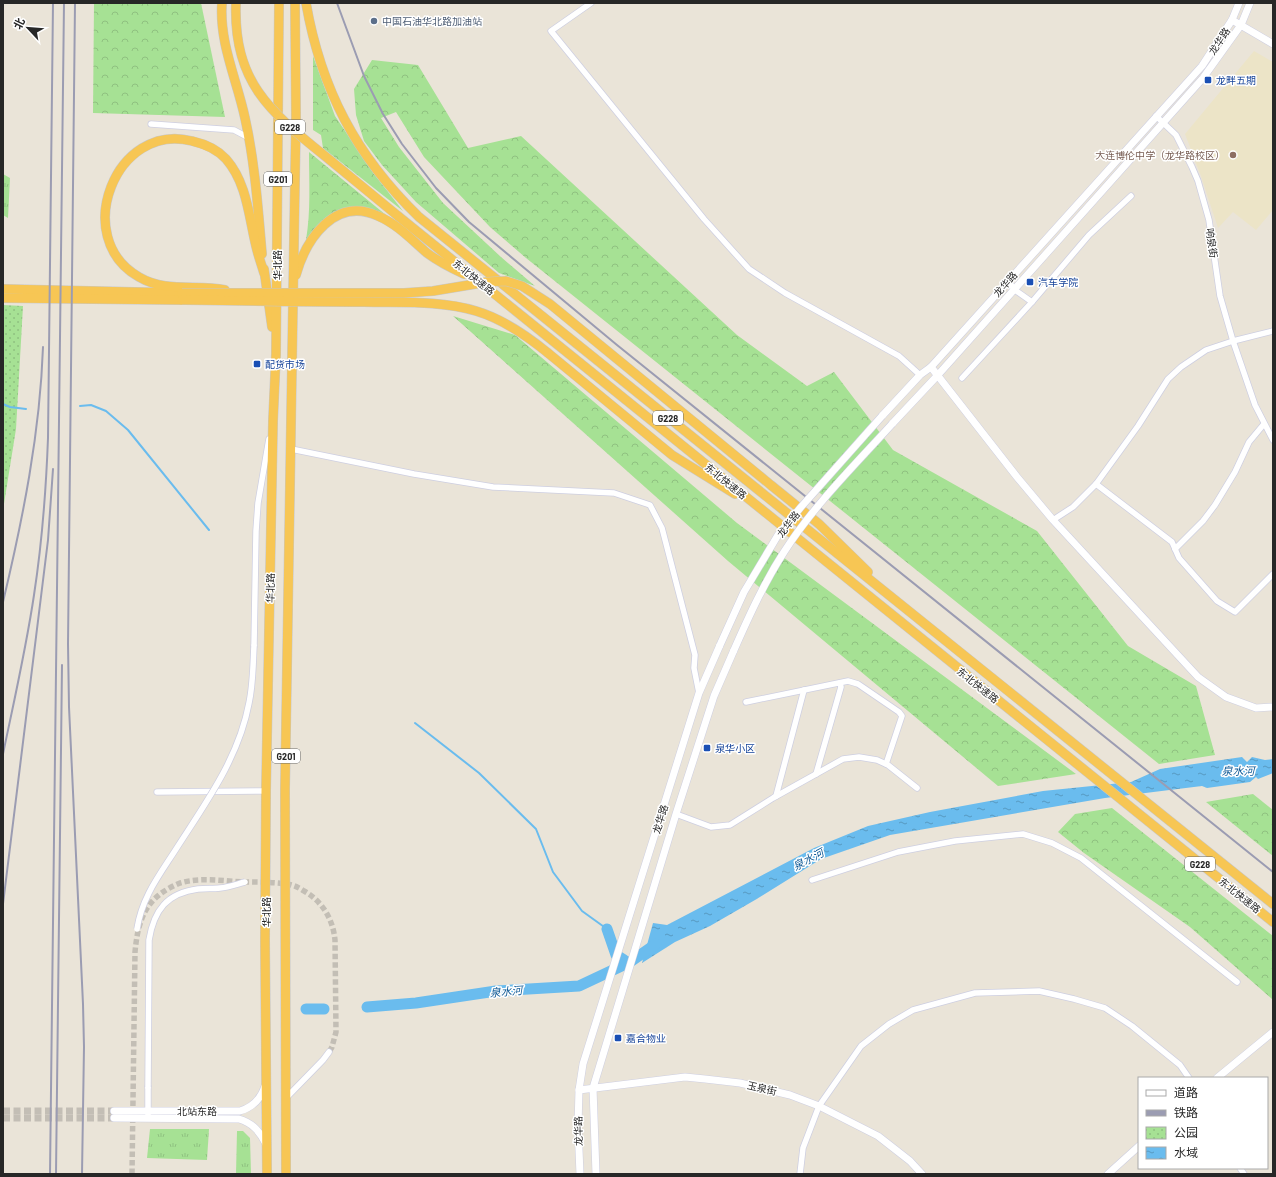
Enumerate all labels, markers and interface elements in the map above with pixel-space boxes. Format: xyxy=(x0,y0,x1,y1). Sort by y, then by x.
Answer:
north arrow xyxy=(8,8,48,48)
place label: 中国石油华北路加油站 xyxy=(382,15,482,27)
text: 北 xyxy=(10,16,27,31)
marker: 中国石油华北路加油站 xyxy=(369,16,379,26)
street label: 龙华路 xyxy=(1206,25,1232,57)
place label: 龙畔五期 xyxy=(1216,74,1256,86)
marker: 龙畔五期 xyxy=(1203,75,1213,85)
road number: G228 xyxy=(275,120,305,134)
place label: 大连博伦中学（龙华路校区） xyxy=(1095,149,1225,161)
marker: 大连博伦中学（龙华路校区） xyxy=(1228,150,1238,160)
road number: G201 xyxy=(264,172,292,186)
street label: 响泉街 xyxy=(1204,227,1220,259)
street label: 华北路 xyxy=(271,250,283,280)
street label: 东北快速路 xyxy=(451,257,497,297)
street label: 龙华路 xyxy=(991,269,1019,299)
place label: 汽车学院 xyxy=(1038,276,1078,288)
marker: 汽车学院 xyxy=(1025,277,1035,287)
place label: 配货市场 xyxy=(265,358,305,370)
marker: 配货市场 xyxy=(252,359,262,369)
road number: G228 xyxy=(653,411,683,425)
street label: 东北快速路 xyxy=(703,461,749,501)
street label: 龙华路 xyxy=(774,508,802,540)
street label: 华北路 xyxy=(264,573,276,603)
street label: 东北快速路 xyxy=(955,665,1001,705)
place label: 泉华小区 xyxy=(715,742,755,754)
marker: 泉华小区 xyxy=(702,743,712,753)
road number: G201 xyxy=(272,749,300,763)
water label: 泉水河 xyxy=(1222,764,1256,777)
street label: 龙华路 xyxy=(650,803,670,835)
water label: 泉水河 xyxy=(790,845,827,872)
road number: G228 xyxy=(1185,857,1215,871)
street label: 东北快速路 xyxy=(1217,875,1263,915)
street label: 华北路 xyxy=(260,897,272,927)
water label: 泉水河 xyxy=(489,983,525,999)
place label: 嘉合物业 xyxy=(626,1032,666,1044)
marker: 嘉合物业 xyxy=(613,1033,623,1043)
legend xyxy=(1138,1077,1268,1169)
street label: 玉泉街 xyxy=(746,1079,778,1097)
text: 道路 xyxy=(1174,1085,1198,1099)
street label: 北站东路 xyxy=(177,1105,217,1117)
text: 铁路 xyxy=(1174,1105,1198,1119)
street label: 龙华路 xyxy=(572,1116,584,1146)
text: 公园 xyxy=(1174,1125,1198,1139)
text: 水域 xyxy=(1174,1145,1198,1159)

